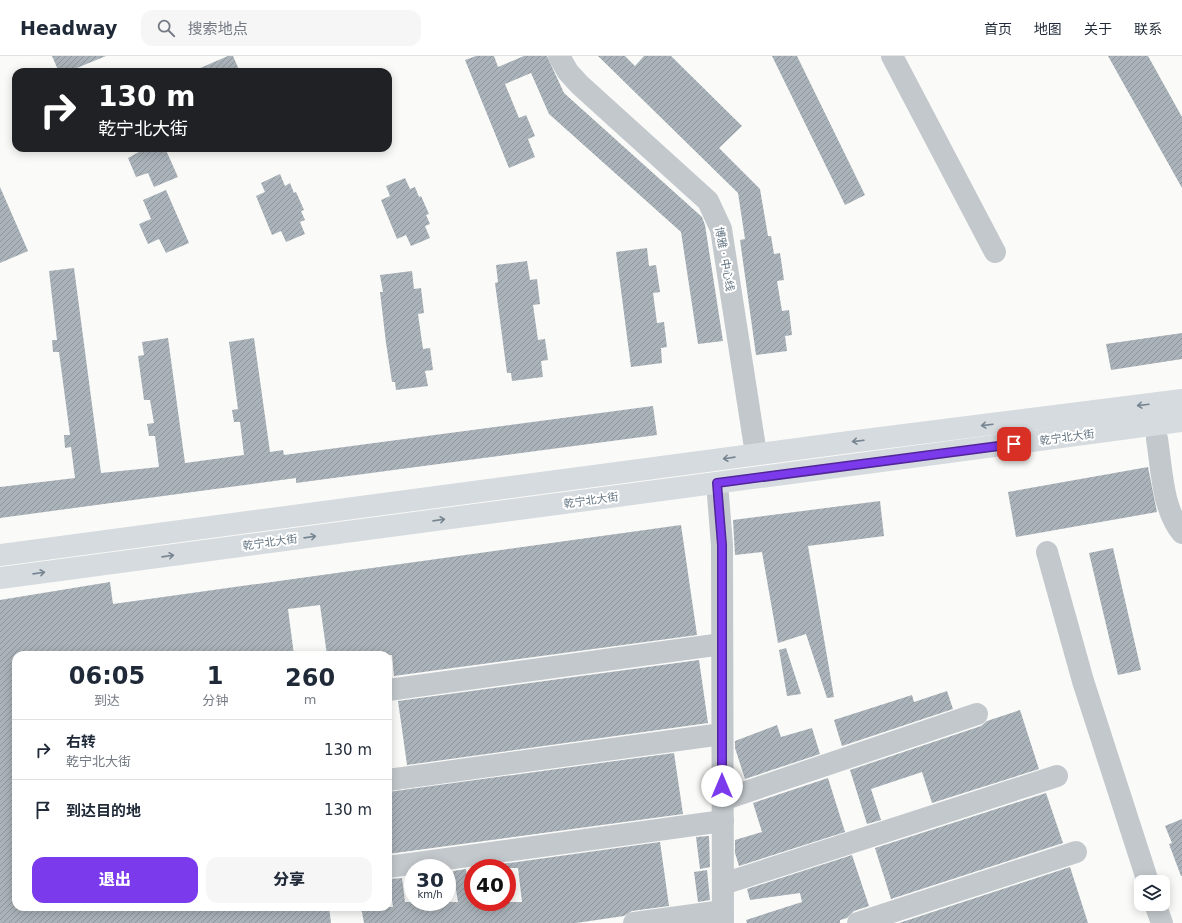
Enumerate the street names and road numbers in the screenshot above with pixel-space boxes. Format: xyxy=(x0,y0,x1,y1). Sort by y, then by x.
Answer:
street label: 博雅 · 中心线 xyxy=(712,226,737,292)
street label: 乾宁北大街 xyxy=(1039,427,1095,448)
street label: 乾宁北大街 xyxy=(563,490,619,511)
street label: 乾宁北大街 xyxy=(242,532,298,553)

